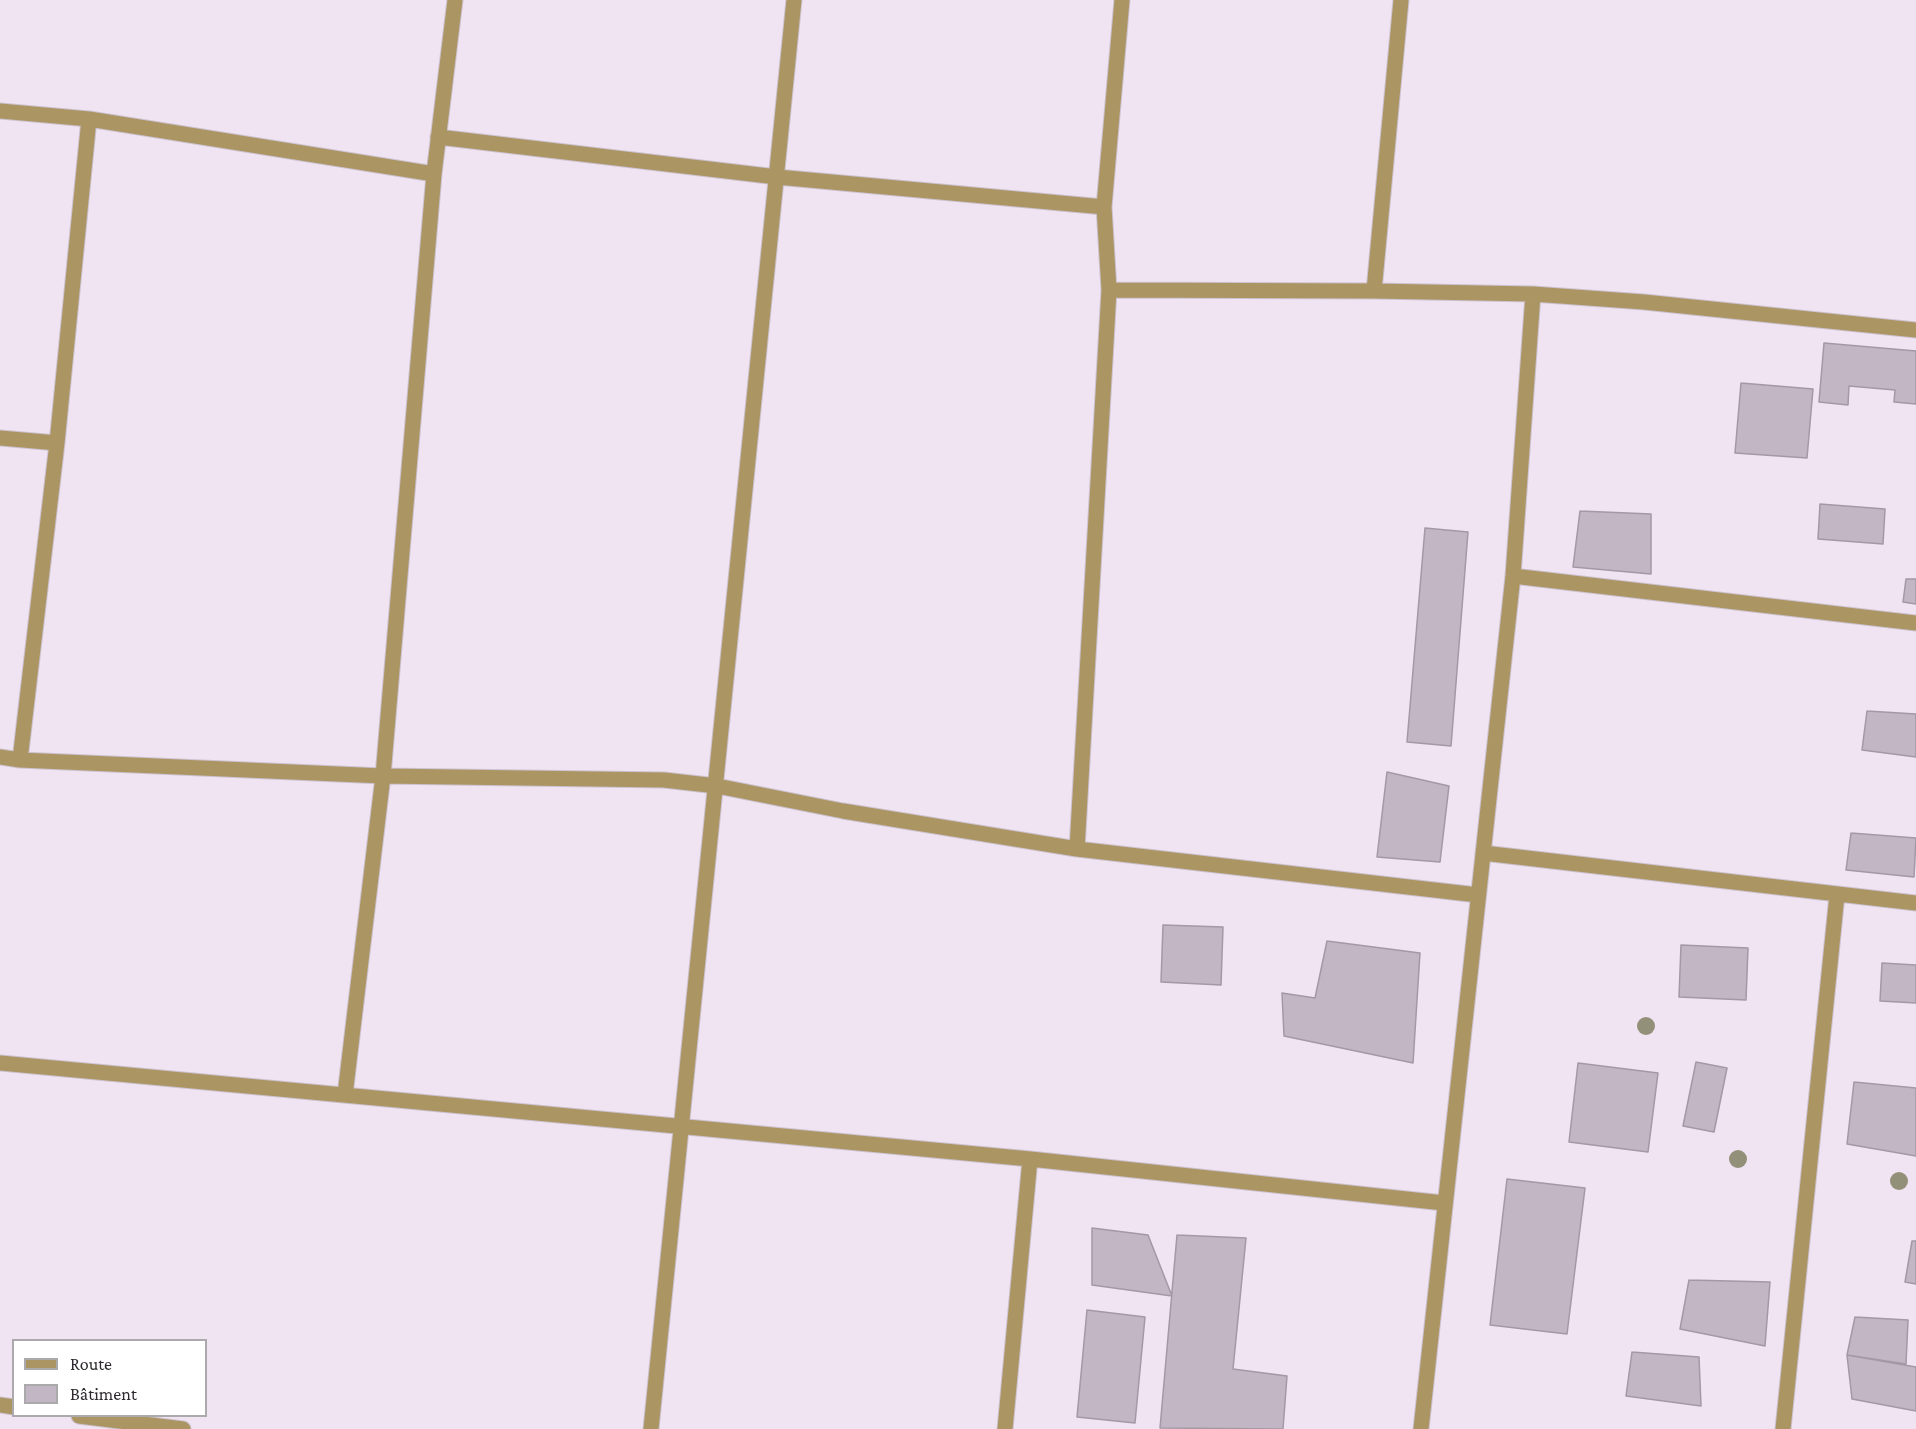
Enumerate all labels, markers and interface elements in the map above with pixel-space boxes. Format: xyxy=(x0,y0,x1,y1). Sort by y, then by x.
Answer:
legend xyxy=(12,1339,207,1417)
text: Route xyxy=(70,1354,112,1374)
text: Bâtiment xyxy=(70,1384,137,1404)

